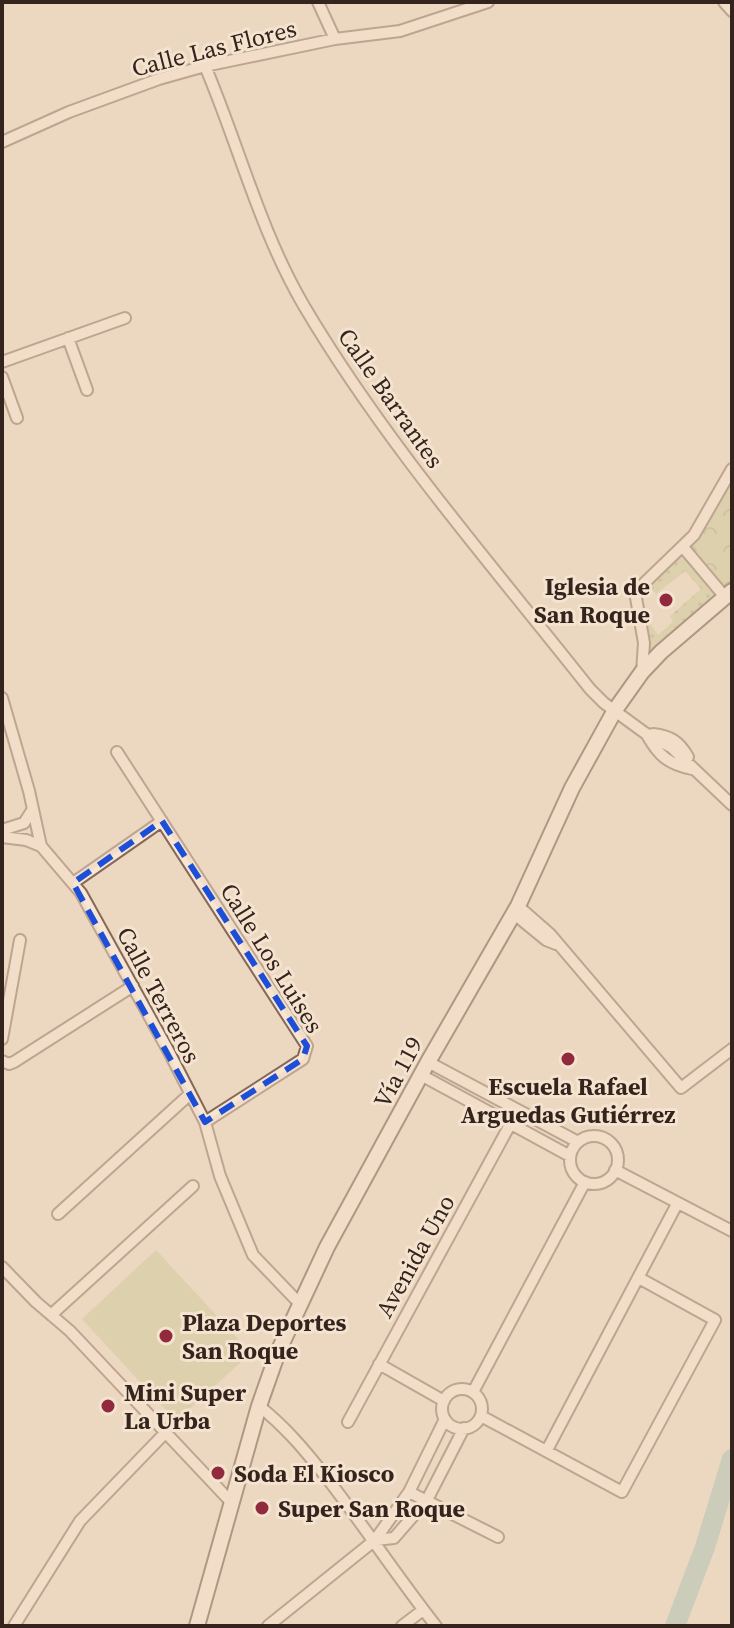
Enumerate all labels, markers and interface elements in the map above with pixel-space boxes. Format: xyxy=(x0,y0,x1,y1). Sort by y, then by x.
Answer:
street label: Calle Las Flores xyxy=(128,12,300,84)
street label: Calle Barrantes xyxy=(331,321,451,475)
place label: Iglesia de San Roque xyxy=(534,570,650,631)
marker: Iglesia de San Roque xyxy=(657,591,675,609)
street label: Calle Los Luises xyxy=(213,877,331,1039)
street label: Calle Terreros xyxy=(109,921,209,1069)
street label: Vía 119 xyxy=(365,1031,431,1113)
marker: Escuela Rafael Arguedas Gutiérrez xyxy=(559,1050,577,1068)
place label: Escuela Rafael Arguedas Gutiérrez xyxy=(461,1070,675,1131)
street label: Avenida Uno xyxy=(368,1189,462,1323)
place label: Plaza Deportes San Roque xyxy=(182,1306,347,1367)
marker: Plaza Deportes San Roque xyxy=(157,1327,175,1345)
place label: Mini Super La Urba xyxy=(124,1376,247,1437)
marker: Mini Super La Urba xyxy=(99,1397,117,1415)
place label: Soda El Kiosco xyxy=(234,1457,394,1490)
marker: Soda El Kiosco xyxy=(209,1464,227,1482)
place label: Super San Roque xyxy=(278,1492,465,1525)
marker: Super San Roque xyxy=(253,1499,271,1517)

